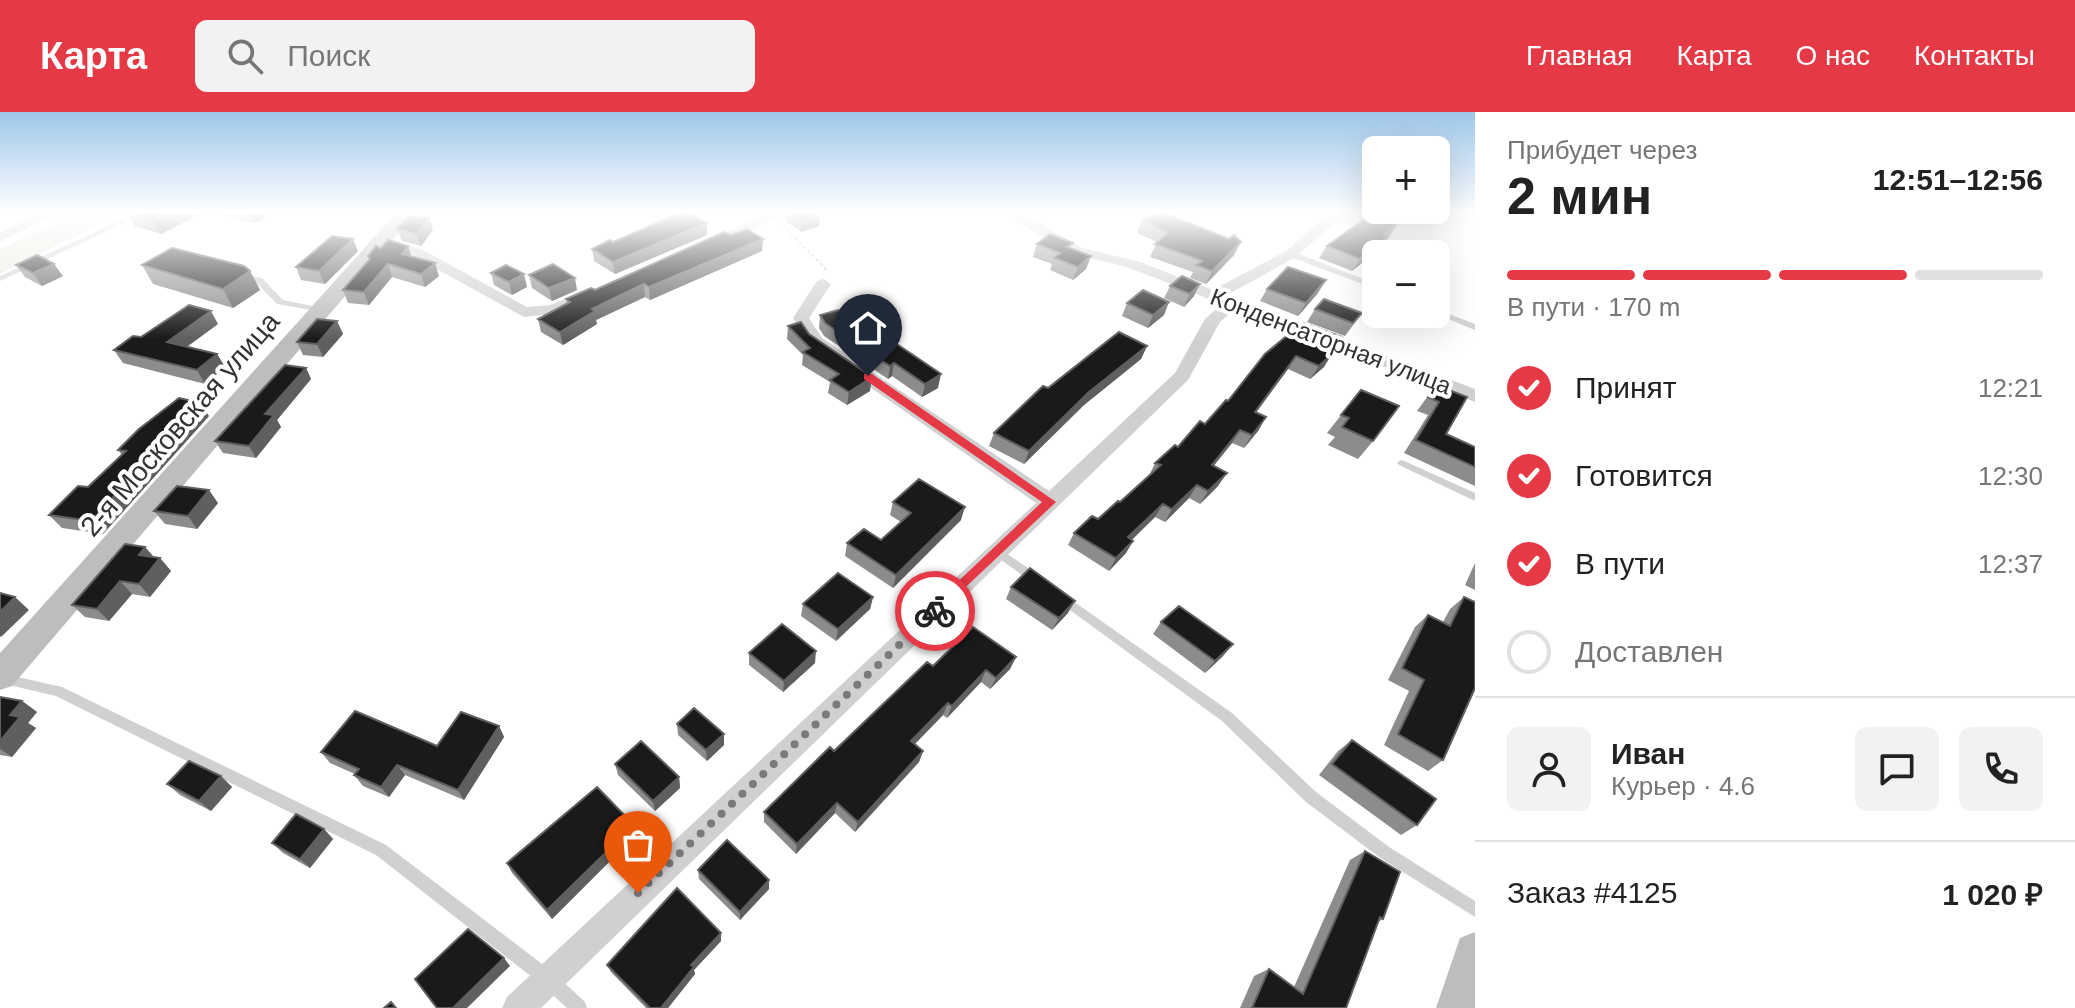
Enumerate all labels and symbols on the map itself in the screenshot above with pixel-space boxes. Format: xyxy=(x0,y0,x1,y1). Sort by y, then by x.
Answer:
street label: Конденсаторная улица xyxy=(1207,283,1456,400)
pin xyxy=(834,294,902,376)
street label: 2-я Московская улица xyxy=(74,306,286,542)
courier xyxy=(895,571,975,651)
pin xyxy=(604,811,672,893)

